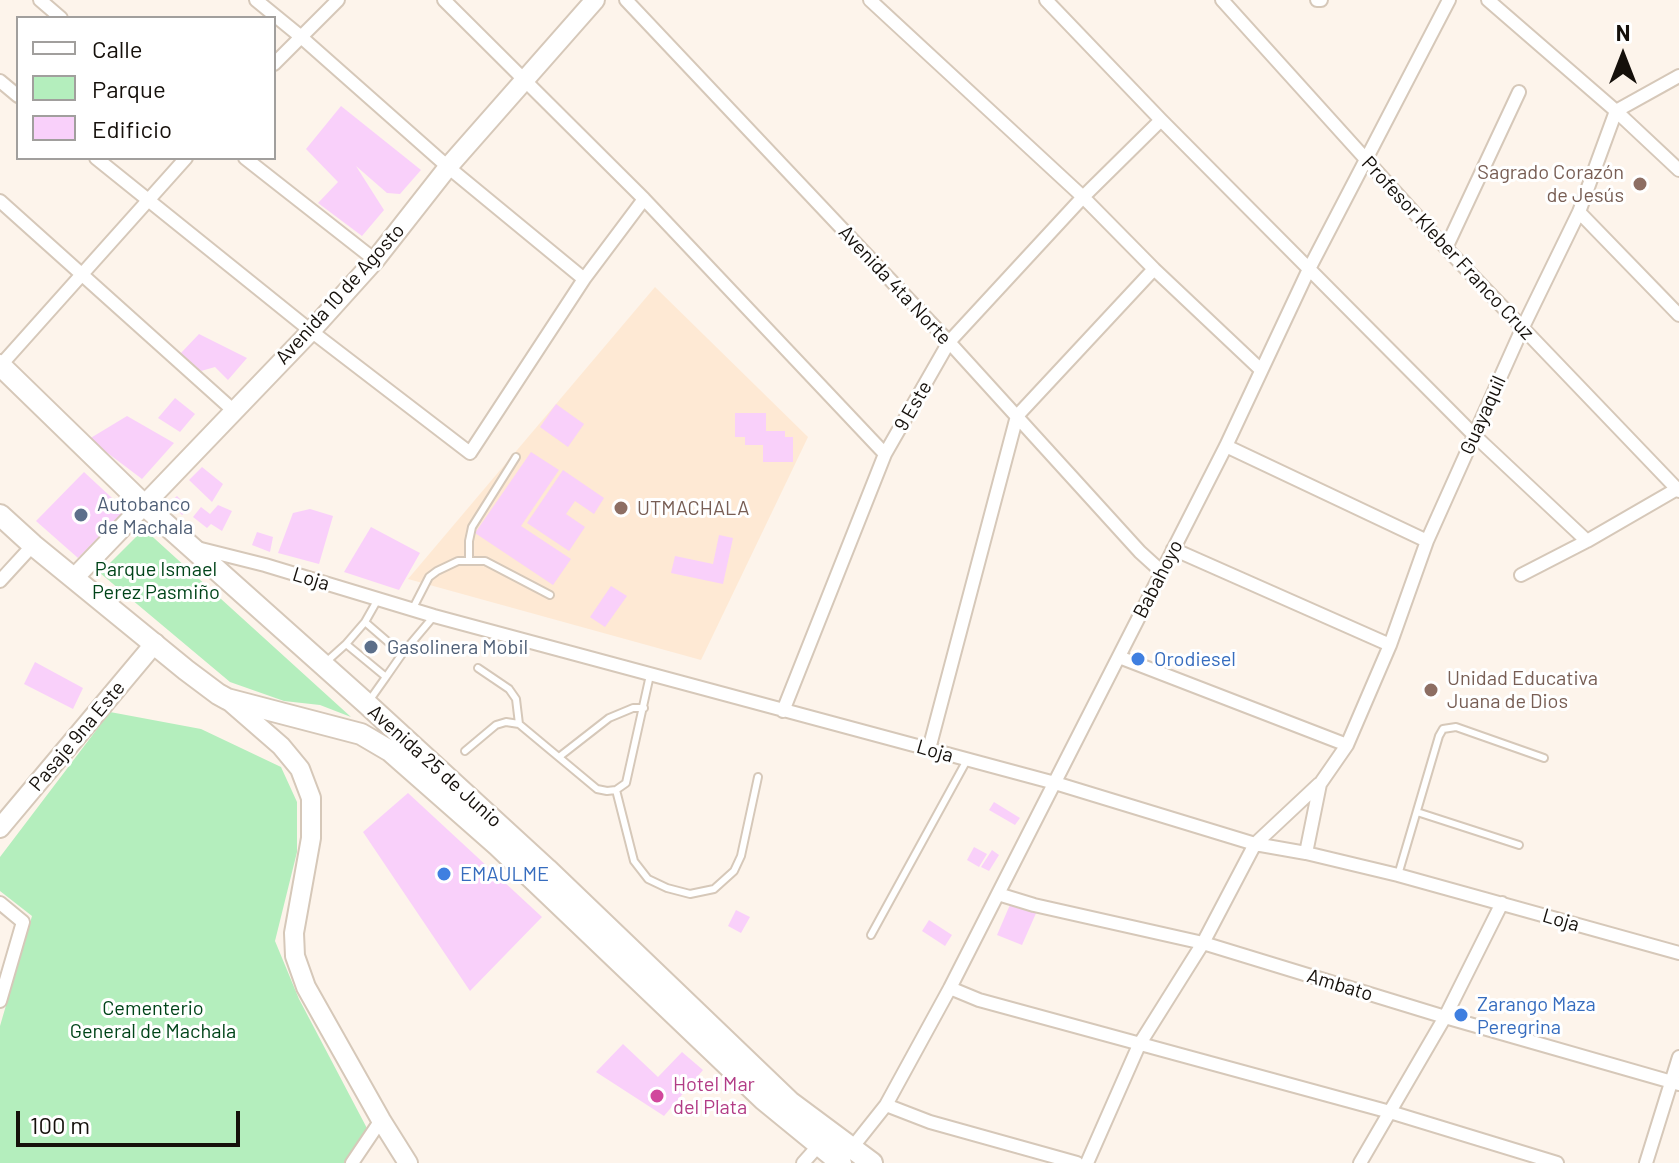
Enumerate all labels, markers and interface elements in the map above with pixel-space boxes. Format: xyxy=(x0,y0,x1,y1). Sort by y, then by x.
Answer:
legend xyxy=(16,16,276,160)
north arrow xyxy=(1583,16,1663,96)
text: N xyxy=(1616,19,1630,45)
text: Calle xyxy=(92,34,143,63)
text: Parque xyxy=(92,74,166,103)
text: Edificio xyxy=(92,114,172,143)
street label: Profesor Kleber Franco Cruz xyxy=(1357,151,1539,345)
place label: Sagrado Corazón de Jesús xyxy=(1477,160,1624,207)
marker: Sagrado Corazón de Jesús xyxy=(1631,175,1649,193)
street label: Avenida 10 de Agosto xyxy=(270,219,410,369)
street label: Avenida 4ta Norte xyxy=(834,220,956,350)
street label: Guayaquil xyxy=(1455,372,1511,458)
street label: 9 Este xyxy=(889,377,937,435)
place label: Autobanco de Machala xyxy=(97,492,193,539)
place label: UTMACHALA xyxy=(637,496,749,520)
marker: UTMACHALA xyxy=(612,499,630,517)
marker: Autobanco de Machala xyxy=(72,506,90,524)
street label: Babahoyo xyxy=(1128,536,1188,622)
park label: Parque Ismael Perez Pasmiño xyxy=(92,557,220,604)
street label: Loja xyxy=(290,562,332,596)
place label: Gasolinera Mobil xyxy=(387,635,528,659)
marker: Gasolinera Mobil xyxy=(362,638,380,656)
place label: Orodiesel xyxy=(1154,647,1236,671)
marker: Orodiesel xyxy=(1129,650,1147,668)
place label: Unidad Educativa Juana de Dios xyxy=(1447,666,1598,713)
street label: Pasaje 9na Este xyxy=(24,676,130,796)
marker: Unidad Educativa Juana de Dios xyxy=(1422,681,1440,699)
street label: Avenida 25 de Junio xyxy=(363,700,507,832)
street label: Loja xyxy=(914,734,956,768)
place label: EMAULME xyxy=(460,862,549,886)
marker: EMAULME xyxy=(435,865,453,883)
street label: Loja xyxy=(1540,903,1582,937)
street label: Ambato xyxy=(1304,964,1376,1006)
place label: Zarango Maza Peregrina xyxy=(1477,992,1596,1039)
park label: Cementerio General de Machala xyxy=(70,996,236,1043)
marker: Zarango Maza Peregrina xyxy=(1452,1006,1470,1024)
place label: Hotel Mar del Plata xyxy=(673,1072,755,1119)
marker: Hotel Mar del Plata xyxy=(648,1087,666,1105)
scale bar xyxy=(20,1095,244,1145)
text: 100 m xyxy=(30,1110,90,1139)

